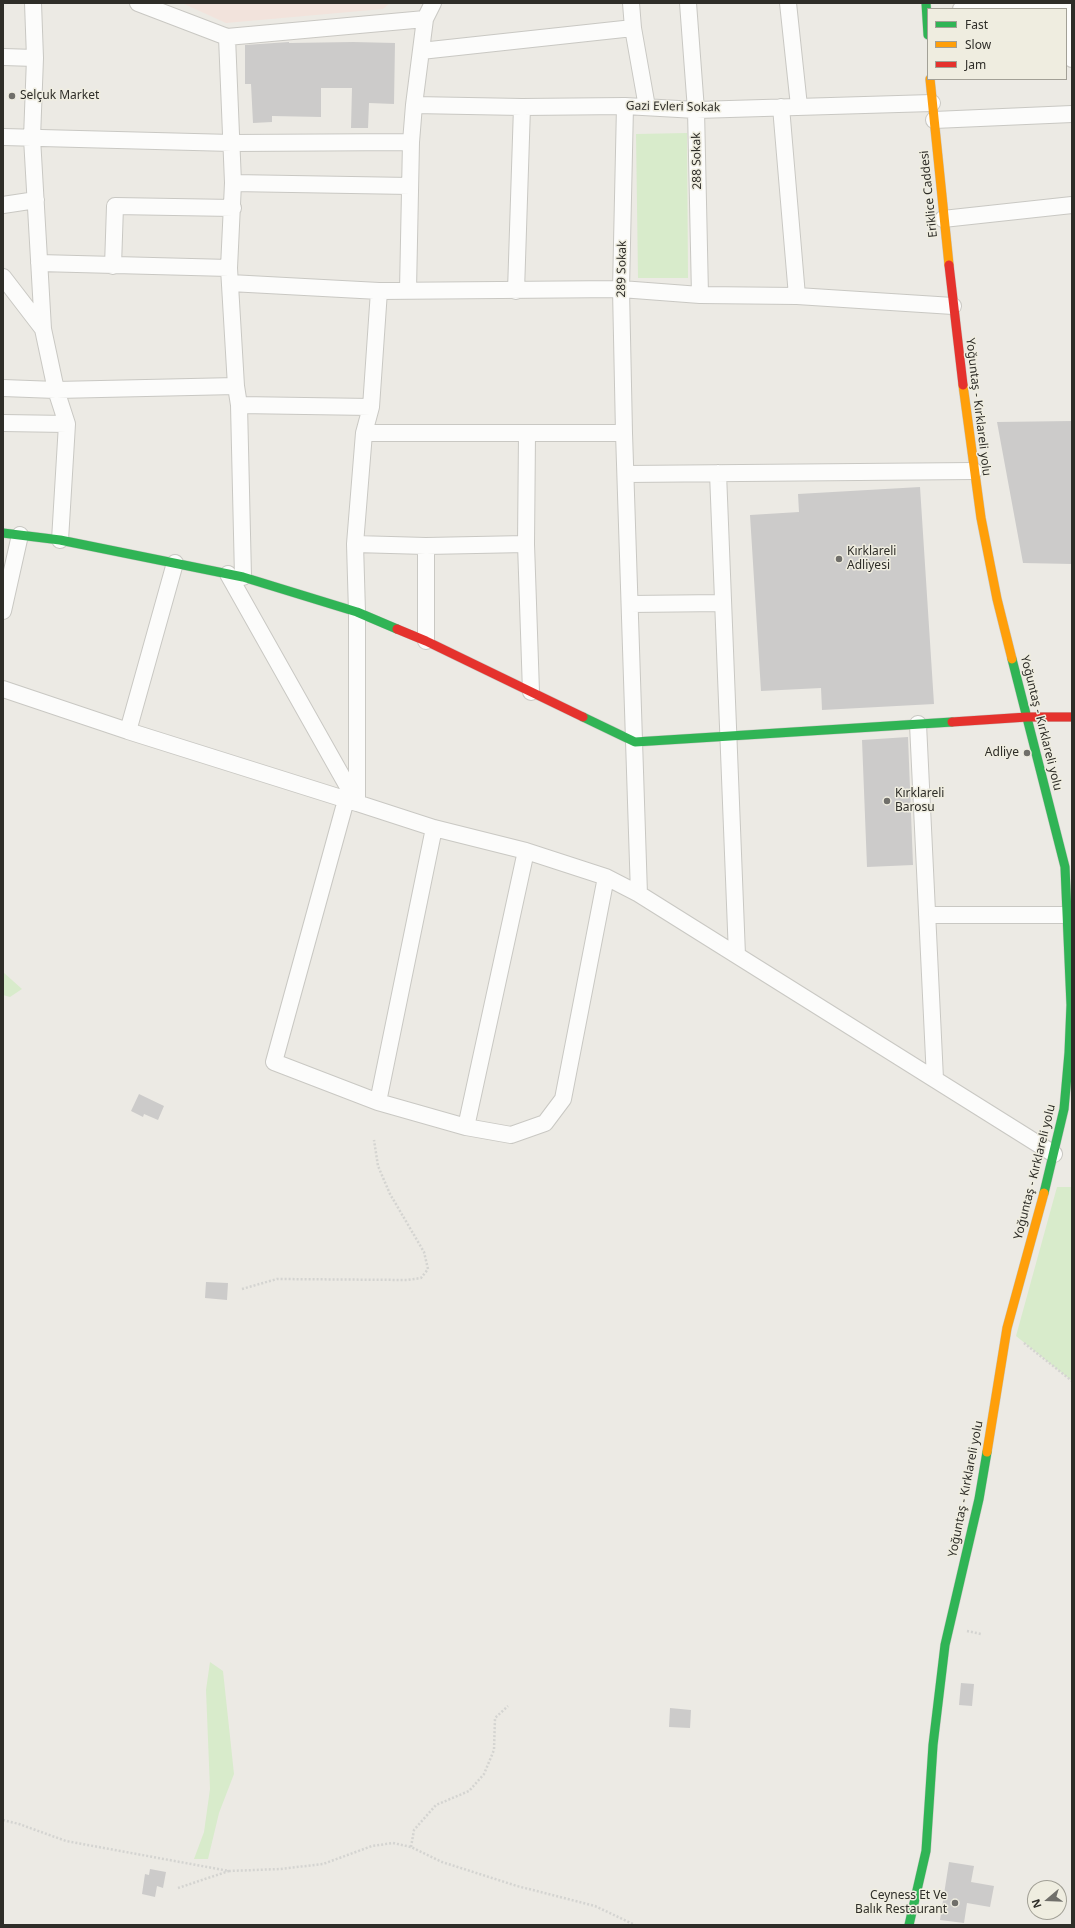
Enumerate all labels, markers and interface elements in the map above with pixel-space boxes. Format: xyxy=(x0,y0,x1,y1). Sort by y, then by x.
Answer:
legend xyxy=(927,8,1067,80)
text: Fast xyxy=(965,16,988,33)
text: Slow xyxy=(965,36,991,53)
text: Jam xyxy=(965,56,986,73)
place label: Selçuk Market xyxy=(20,89,99,103)
marker: Selçuk Market xyxy=(7,91,17,101)
street label: Gazi Evleri Sokak xyxy=(626,99,720,115)
street label: 288 Sokak xyxy=(689,132,705,190)
street label: Eriklice Caddesi xyxy=(917,150,941,238)
street label: 289 Sokak xyxy=(614,240,630,298)
street label: Yoğuntaş - Kırklareli yolu xyxy=(962,337,994,477)
place label: Kırklareli Adliyesi xyxy=(847,545,896,573)
marker: Kırklareli Adliyesi xyxy=(834,554,844,564)
street label: Yoğuntaş - Kırklareli yolu xyxy=(1017,654,1065,792)
place label: Adliye xyxy=(985,746,1019,760)
marker: Adliye xyxy=(1022,748,1032,758)
place label: Kırklareli Barosu xyxy=(895,787,944,815)
marker: Kırklareli Barosu xyxy=(882,796,892,806)
street label: Yoğuntaş - Kırklareli yolu xyxy=(1011,1103,1059,1241)
street label: Yoğuntaş - Kırklareli yolu xyxy=(946,1419,986,1559)
north arrow xyxy=(1027,1880,1067,1920)
place label: Ceyness Et Ve Balık Restaurant xyxy=(855,1889,947,1917)
text: N xyxy=(1028,1897,1045,1910)
marker: Ceyness Et Ve Balık Restaurant xyxy=(950,1898,960,1908)

